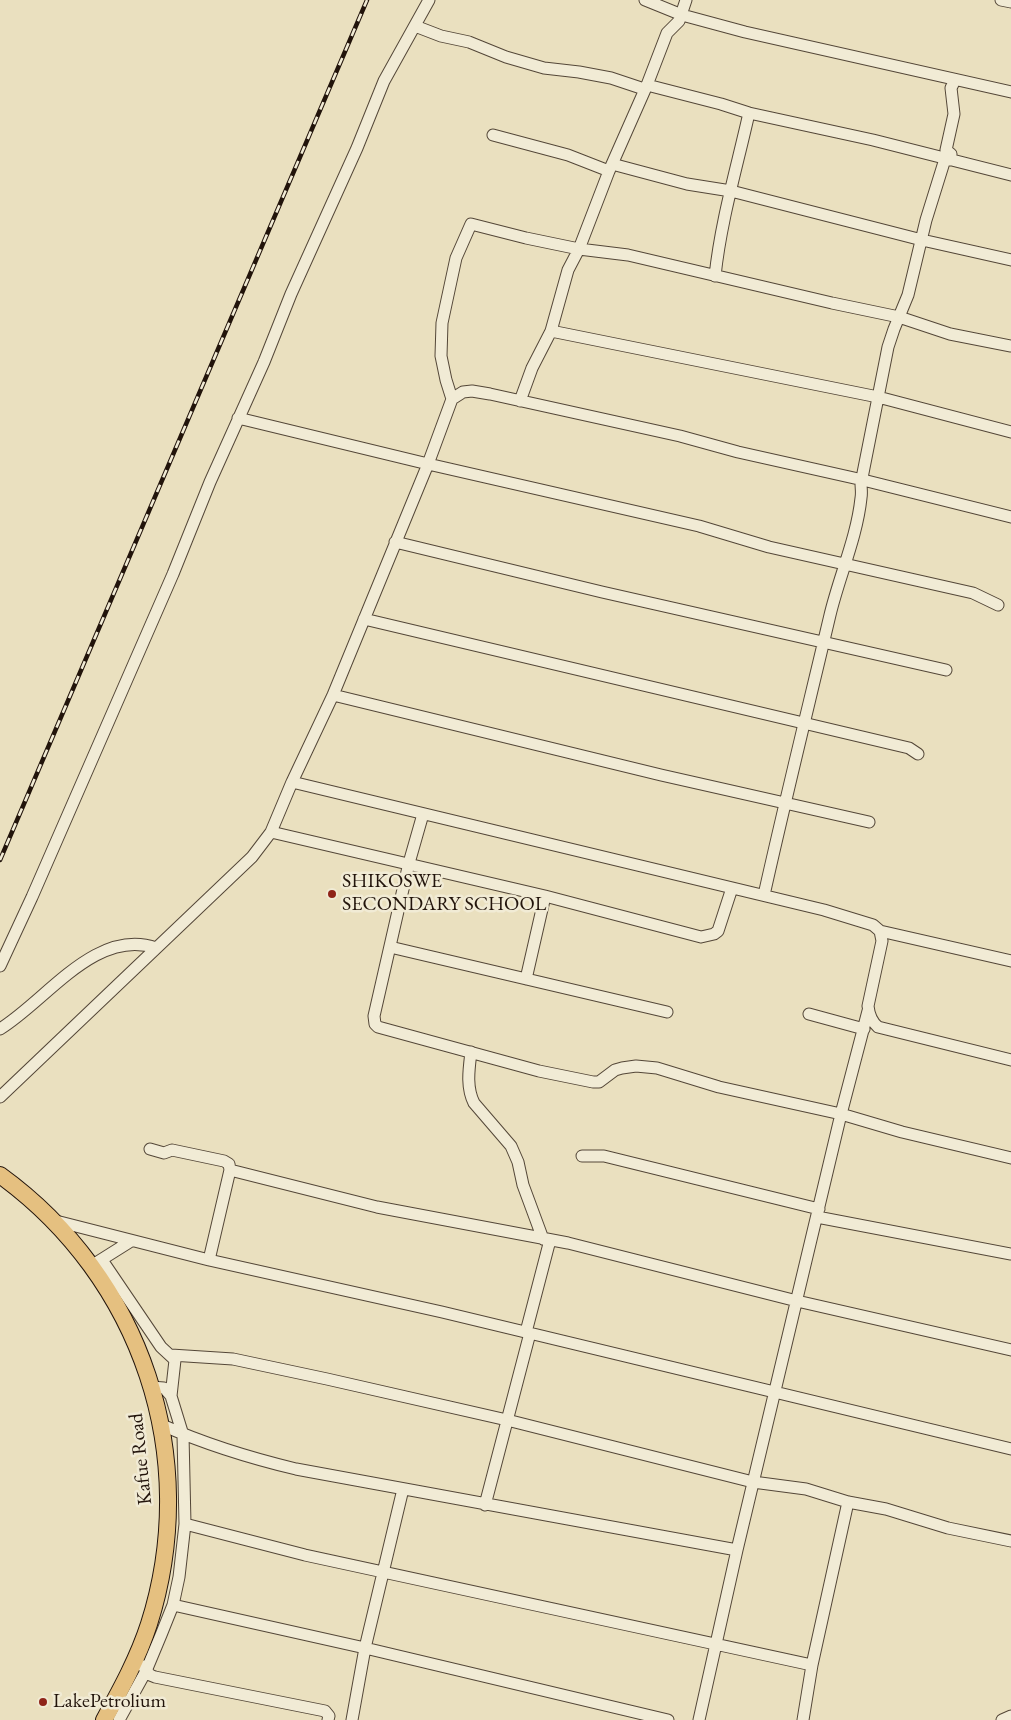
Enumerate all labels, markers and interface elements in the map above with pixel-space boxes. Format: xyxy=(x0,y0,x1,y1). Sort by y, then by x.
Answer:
place label: SHIKOSWE SECONDARY SCHOOL xyxy=(342,870,546,917)
marker: SHIKOSWE SECONDARY SCHOOL xyxy=(326,888,338,900)
street label: Kafue Road xyxy=(124,1412,158,1506)
place label: LakePetrolium xyxy=(53,1690,166,1714)
marker: LakePetrolium xyxy=(37,1696,49,1708)

